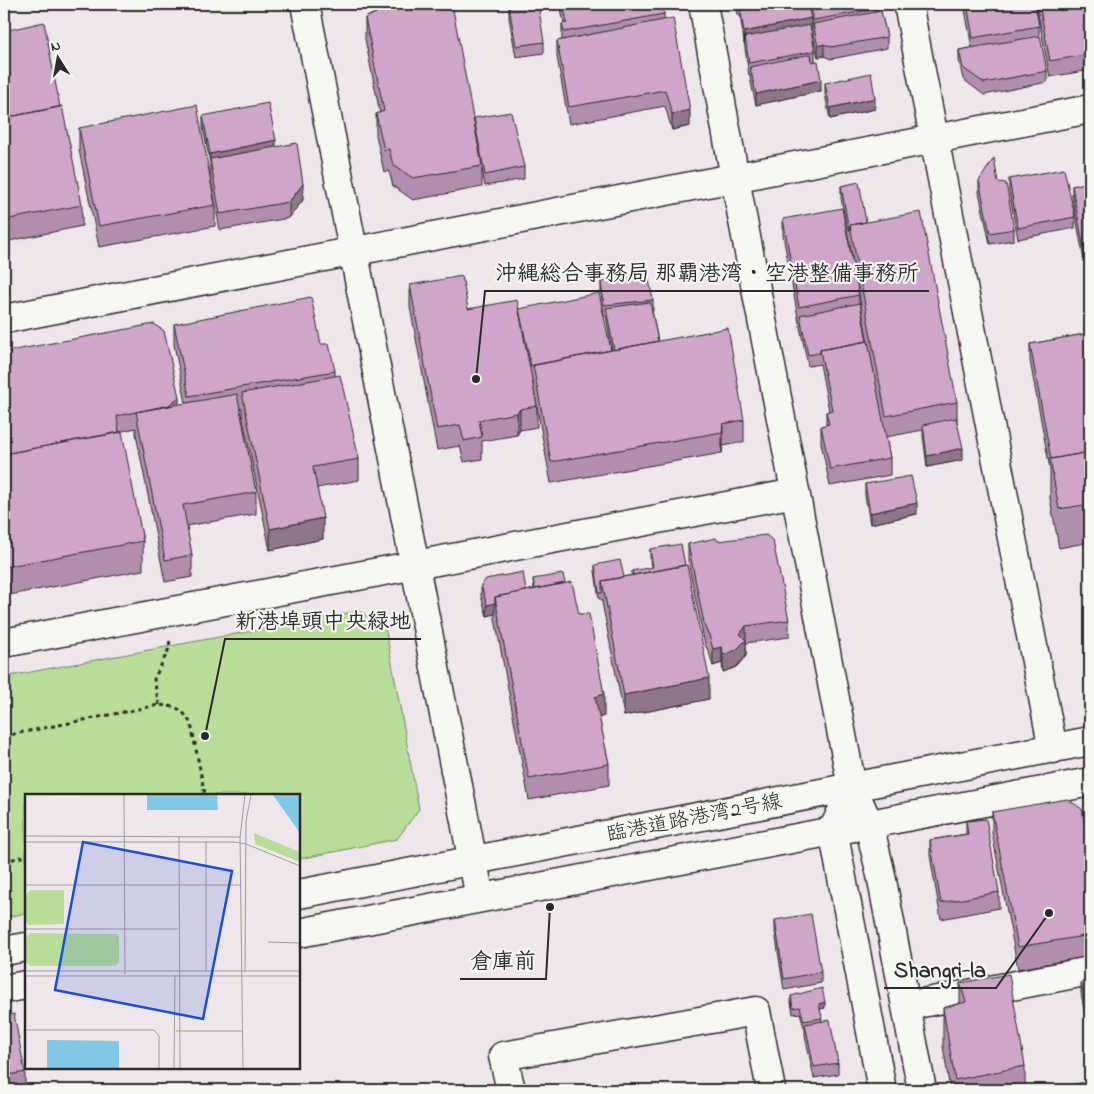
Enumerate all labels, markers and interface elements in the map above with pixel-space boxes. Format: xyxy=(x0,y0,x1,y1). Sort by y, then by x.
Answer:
north arrow xyxy=(32,32,82,82)
text: N xyxy=(49,36,62,58)
callout: 沖縄総合事務局 那覇港湾・空港整備事務所 xyxy=(485,254,929,291)
text: 沖縄総合事務局 那覇港湾・空港整備事務所 xyxy=(495,259,919,291)
callout: 新港埠頭中央緑地 xyxy=(225,602,421,639)
text: 新港埠頭中央緑地 xyxy=(235,607,411,639)
street label: 臨港道路港湾2号線 xyxy=(604,787,785,851)
inset map xyxy=(25,794,300,1069)
callout: 倉庫前 xyxy=(460,942,546,979)
text: 倉庫前 xyxy=(470,947,536,979)
callout: Shangri-la xyxy=(884,951,996,988)
text: Shangri-la xyxy=(894,956,986,989)

